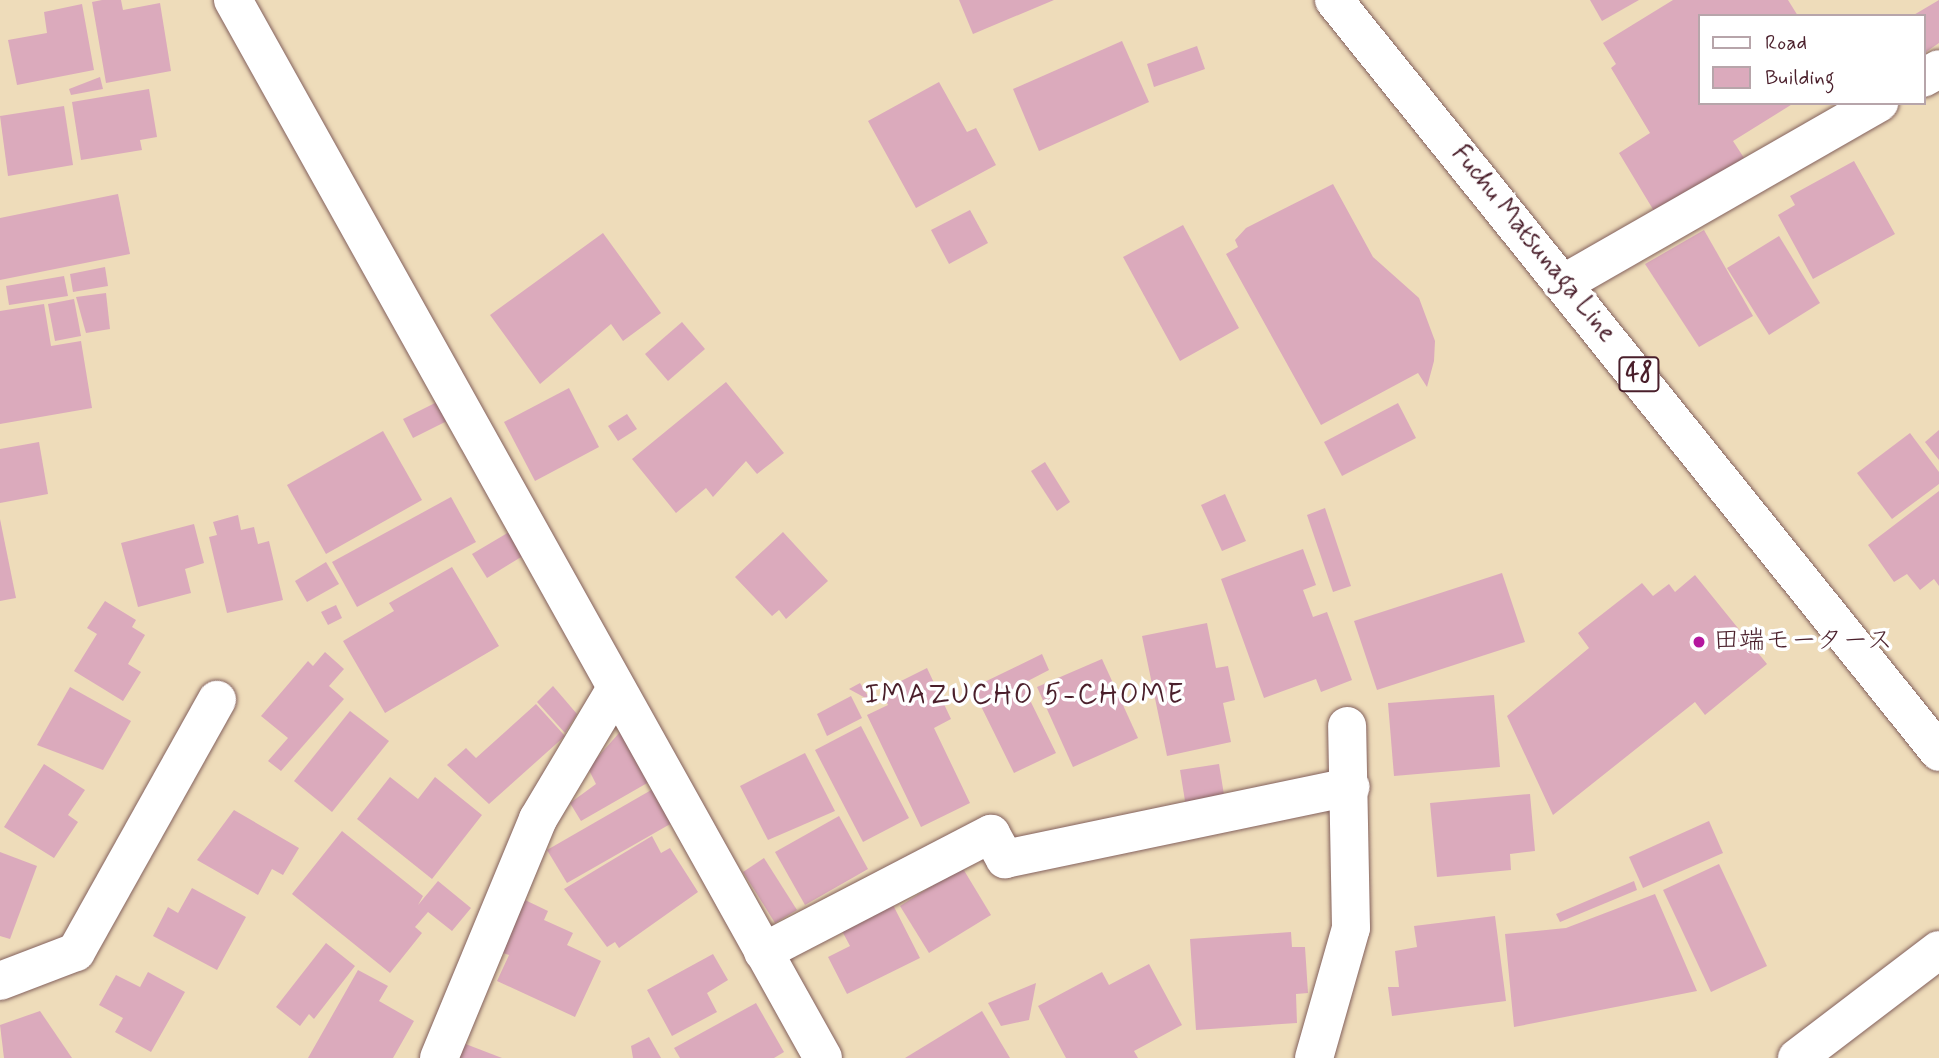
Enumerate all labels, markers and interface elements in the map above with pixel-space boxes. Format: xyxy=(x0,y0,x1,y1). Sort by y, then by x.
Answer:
legend xyxy=(1698,14,1925,105)
text: Road xyxy=(1765,29,1807,57)
text: Building xyxy=(1765,64,1835,92)
street label: Fuchu Matsunaga Line xyxy=(1444,140,1622,348)
road number: 48 xyxy=(1618,354,1660,394)
place label: 田端モータース xyxy=(1713,626,1895,658)
marker: 田端モータース xyxy=(1691,634,1707,650)
district label: IMAZUCHO 5-CHOME xyxy=(871,679,1179,713)

